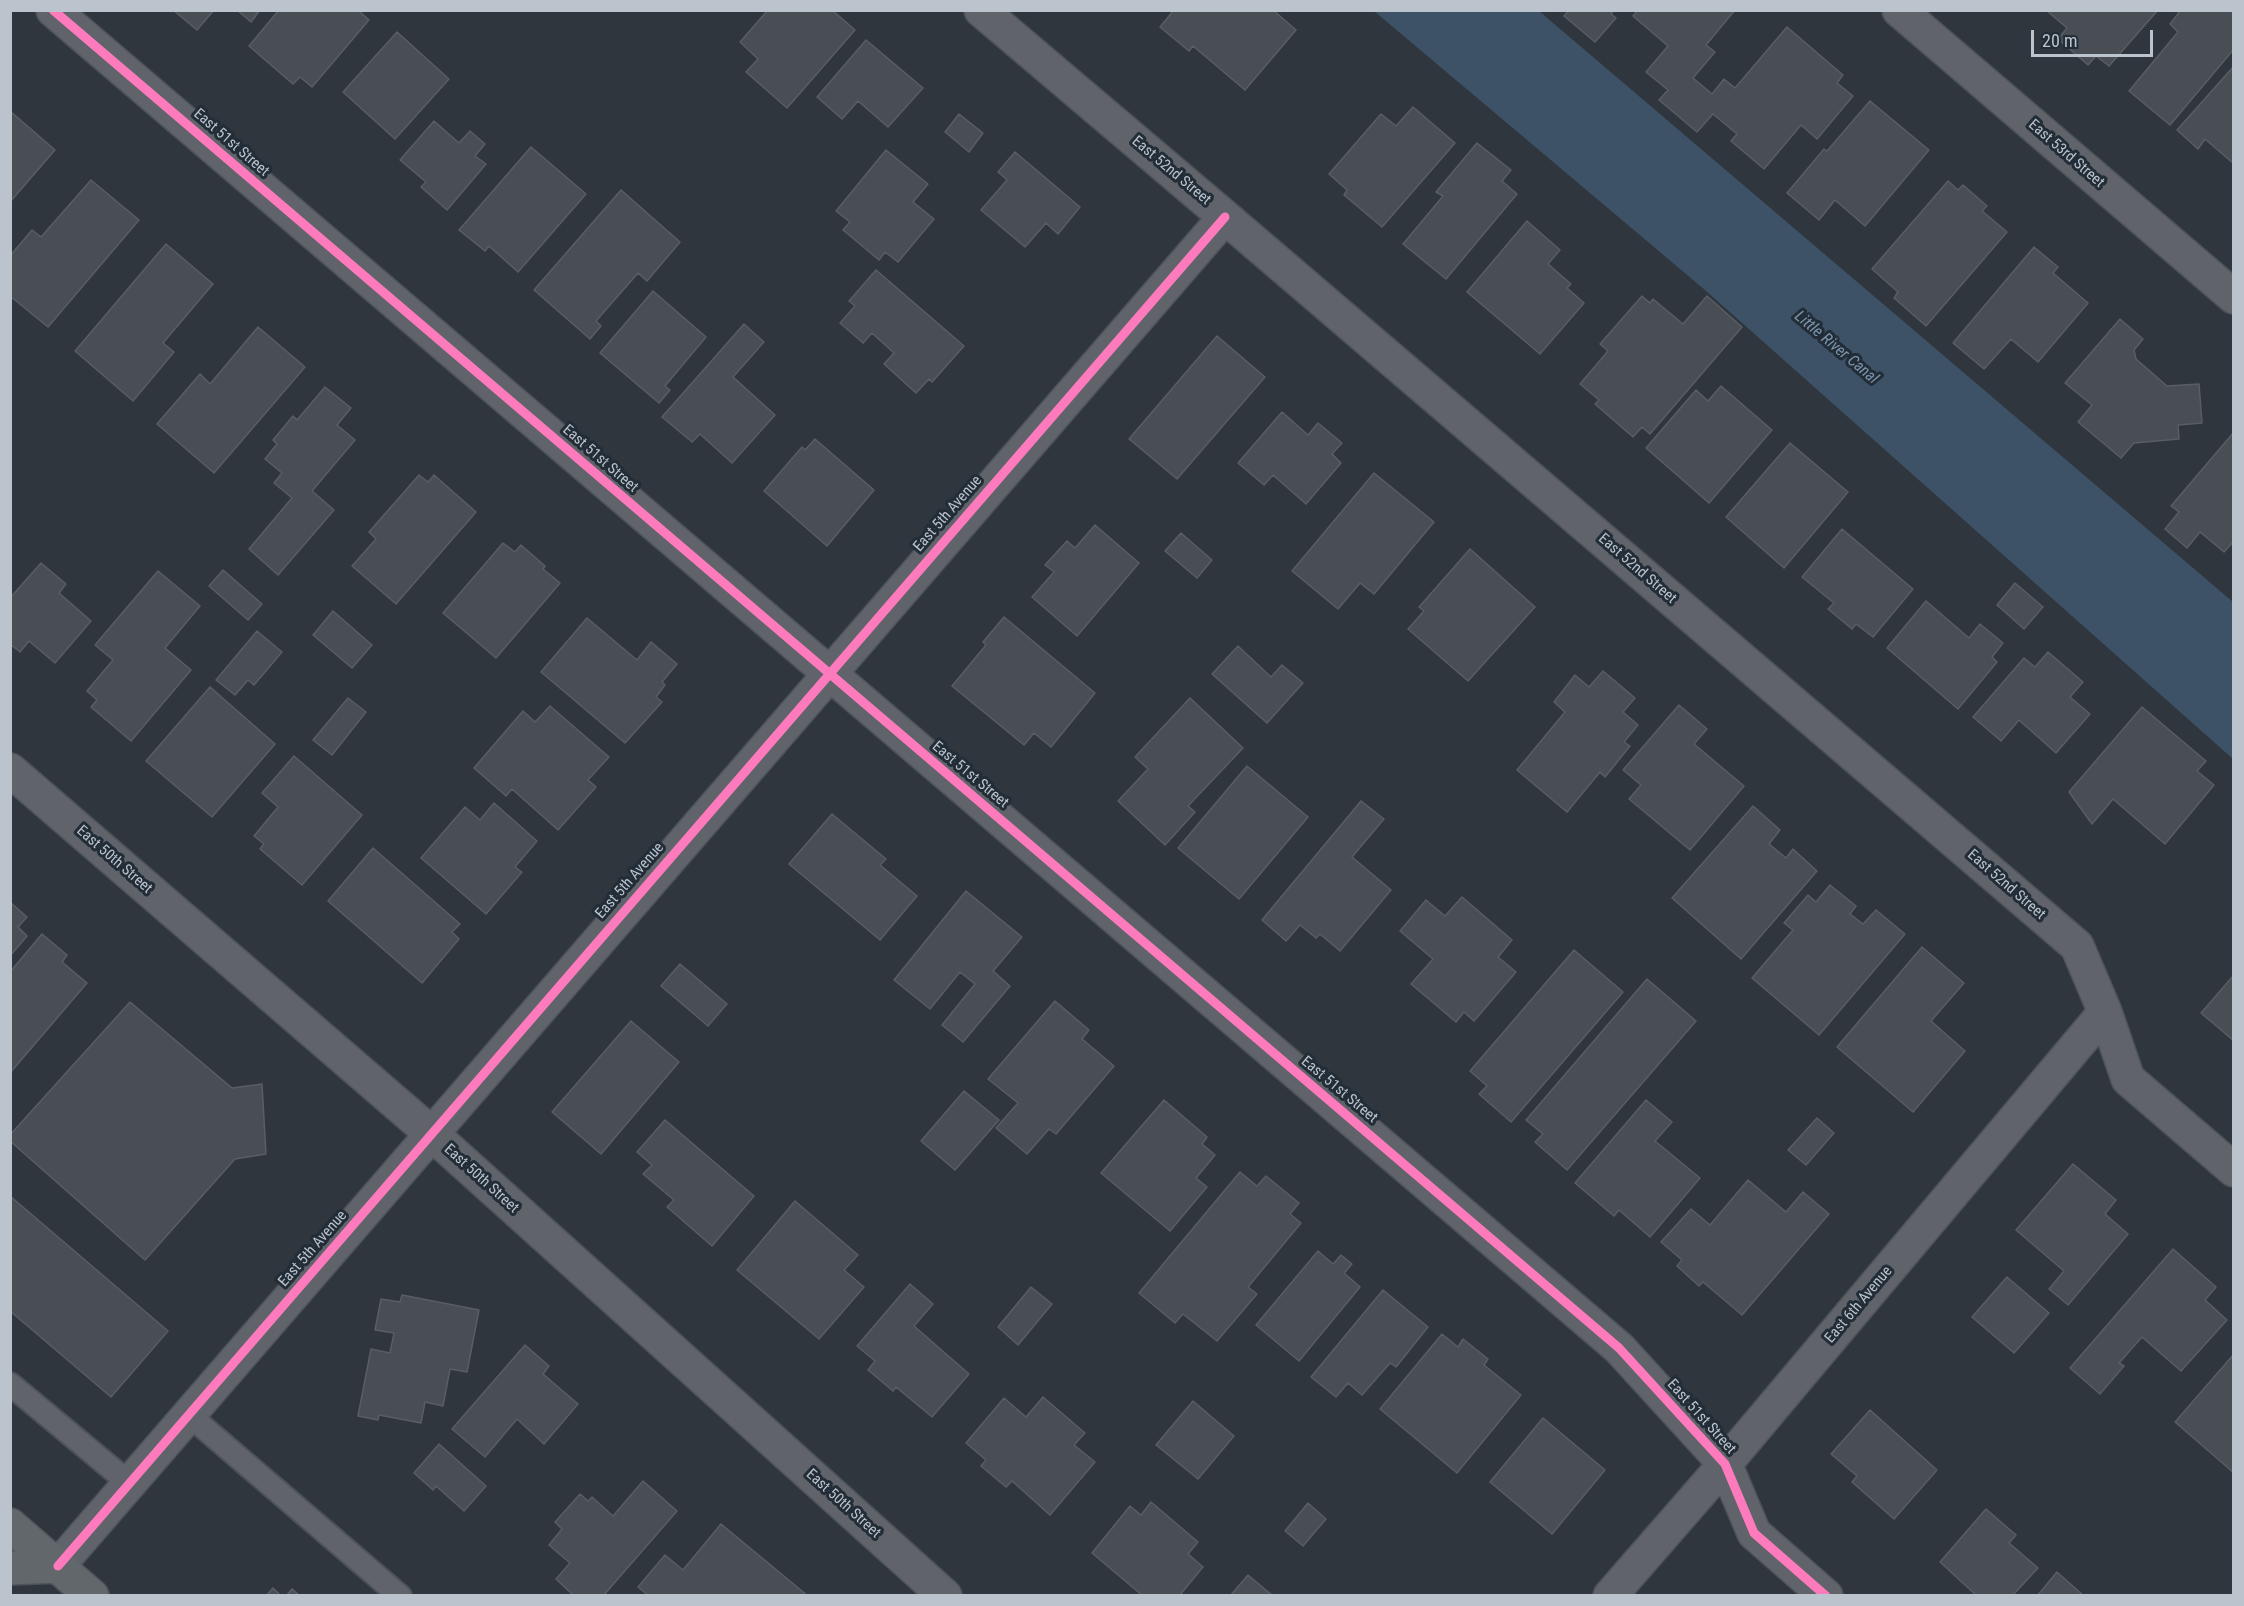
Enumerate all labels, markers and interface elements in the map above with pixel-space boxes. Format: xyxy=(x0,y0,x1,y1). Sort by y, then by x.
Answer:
scale bar xyxy=(2034,18,2156,56)
text: 20 m xyxy=(2042,30,2077,51)
street label: East 51st Street xyxy=(190,105,272,181)
street label: East 53rd Street xyxy=(2024,116,2108,192)
street label: East 52nd Street xyxy=(1128,133,1214,209)
water label: Little River Canal xyxy=(1790,307,1882,389)
street label: East 51st Street xyxy=(559,421,641,497)
street label: East 5th Avenue xyxy=(910,472,986,556)
street label: East 52nd Street xyxy=(1594,530,1680,608)
street label: East 51st Street xyxy=(928,738,1012,812)
street label: East 50th Street xyxy=(72,822,156,898)
street label: East 5th Avenue xyxy=(592,839,668,923)
street label: East 52nd Street xyxy=(1963,846,2049,924)
street label: East 51st Street xyxy=(1297,1053,1381,1127)
street label: East 50th Street xyxy=(440,1141,522,1217)
street label: East 5th Avenue xyxy=(275,1207,351,1291)
street label: East 6th Avenue xyxy=(1822,1263,1896,1347)
street label: East 51st Street xyxy=(1663,1376,1739,1458)
street label: East 50th Street xyxy=(802,1466,884,1542)

